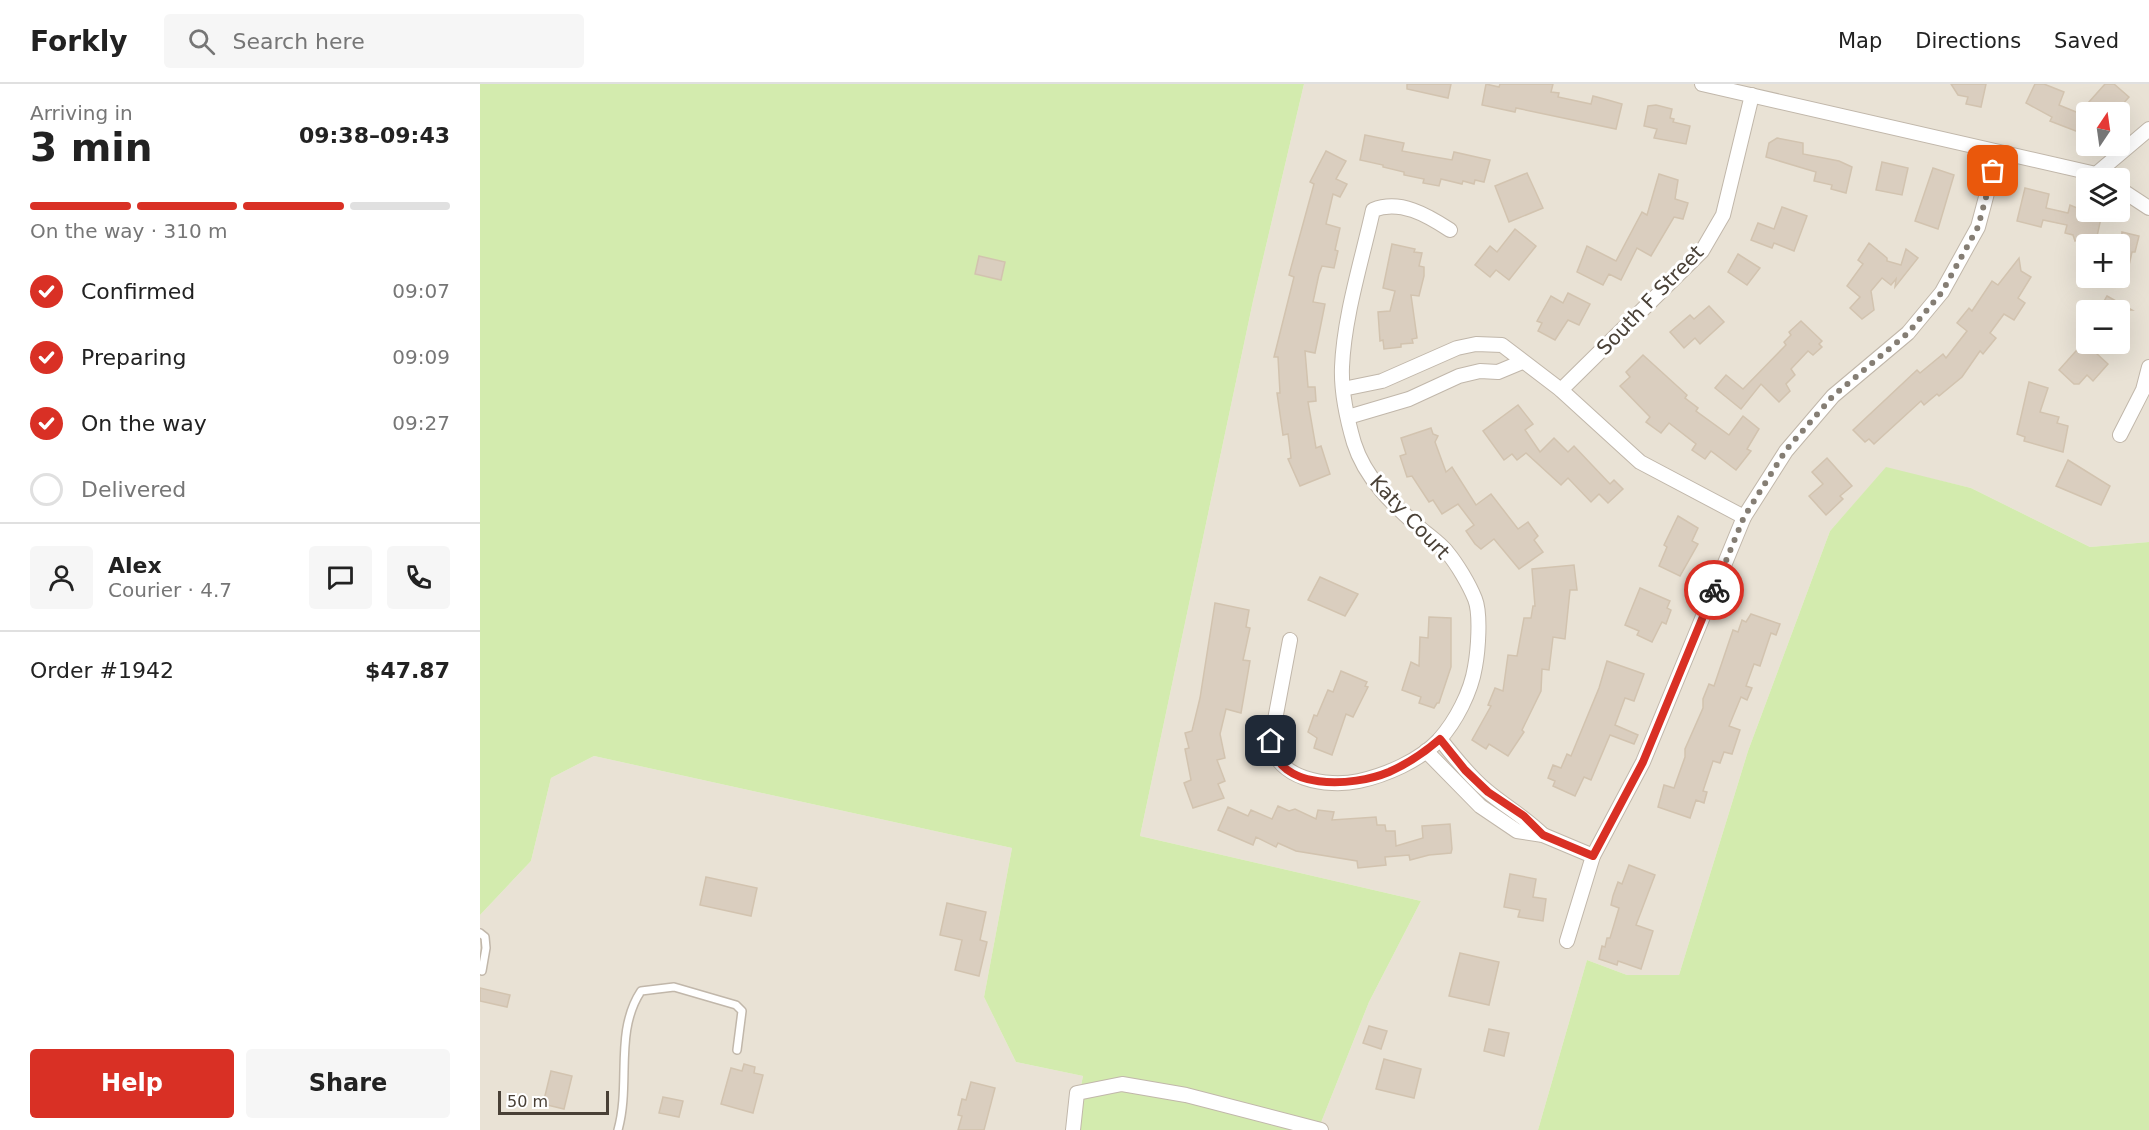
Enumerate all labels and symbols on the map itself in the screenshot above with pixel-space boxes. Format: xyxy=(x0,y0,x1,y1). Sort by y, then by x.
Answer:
north arrow xyxy=(2076,102,2130,156)
pin xyxy=(1967,145,2018,196)
street label: South F Street xyxy=(1592,240,1708,360)
street label: Katy Court xyxy=(1365,470,1455,564)
courier xyxy=(1684,560,1744,620)
pin xyxy=(1245,715,1296,766)
scale bar xyxy=(498,1088,609,1116)

